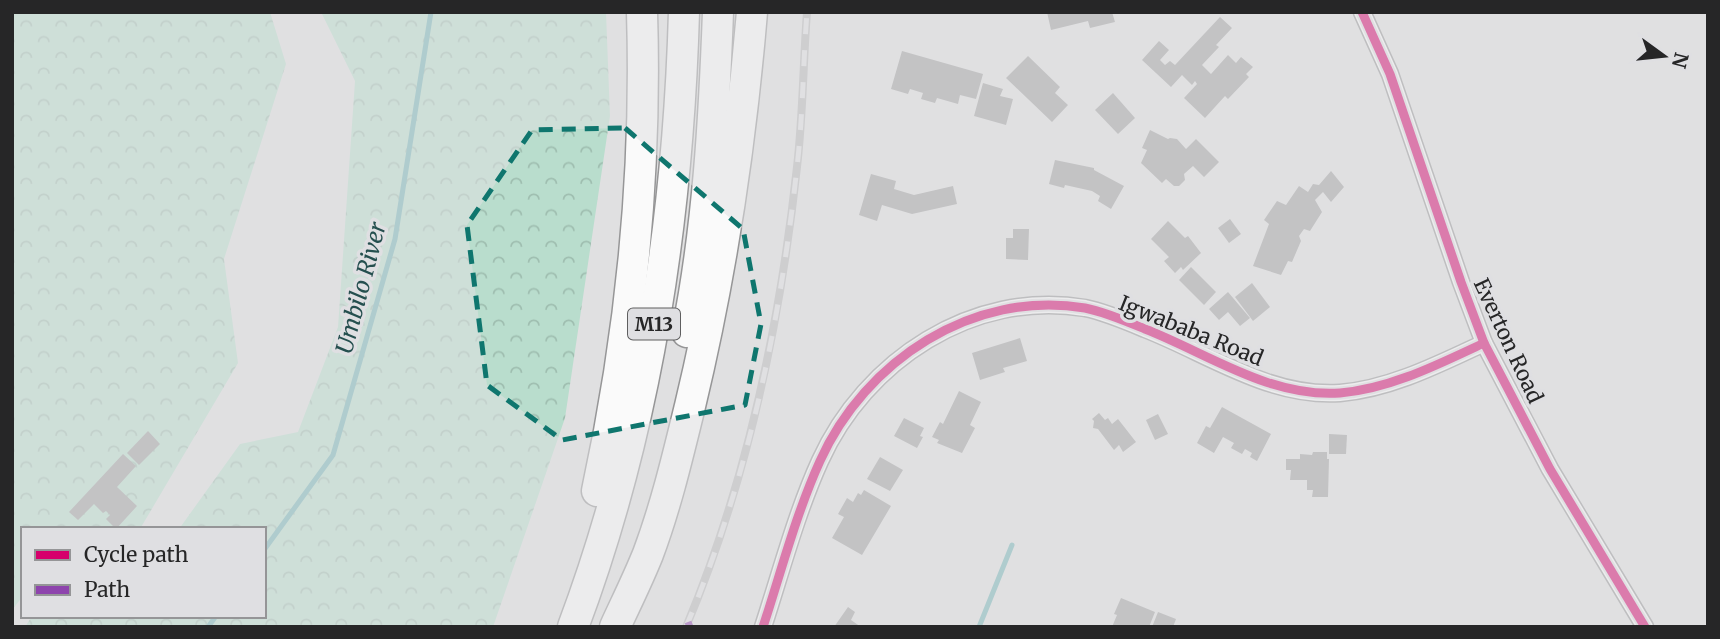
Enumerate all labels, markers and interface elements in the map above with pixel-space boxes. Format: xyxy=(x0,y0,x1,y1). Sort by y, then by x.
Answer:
north arrow xyxy=(1629,21,1699,91)
text: N xyxy=(1667,50,1694,71)
water label: Umbilo River xyxy=(329,218,392,357)
street label: Everton Road xyxy=(1468,274,1549,408)
street label: Igwababa Road xyxy=(1115,289,1268,372)
road number: M13 xyxy=(628,308,680,340)
legend xyxy=(21,527,266,618)
text: Cycle path xyxy=(84,541,188,568)
text: Path xyxy=(84,576,130,603)

